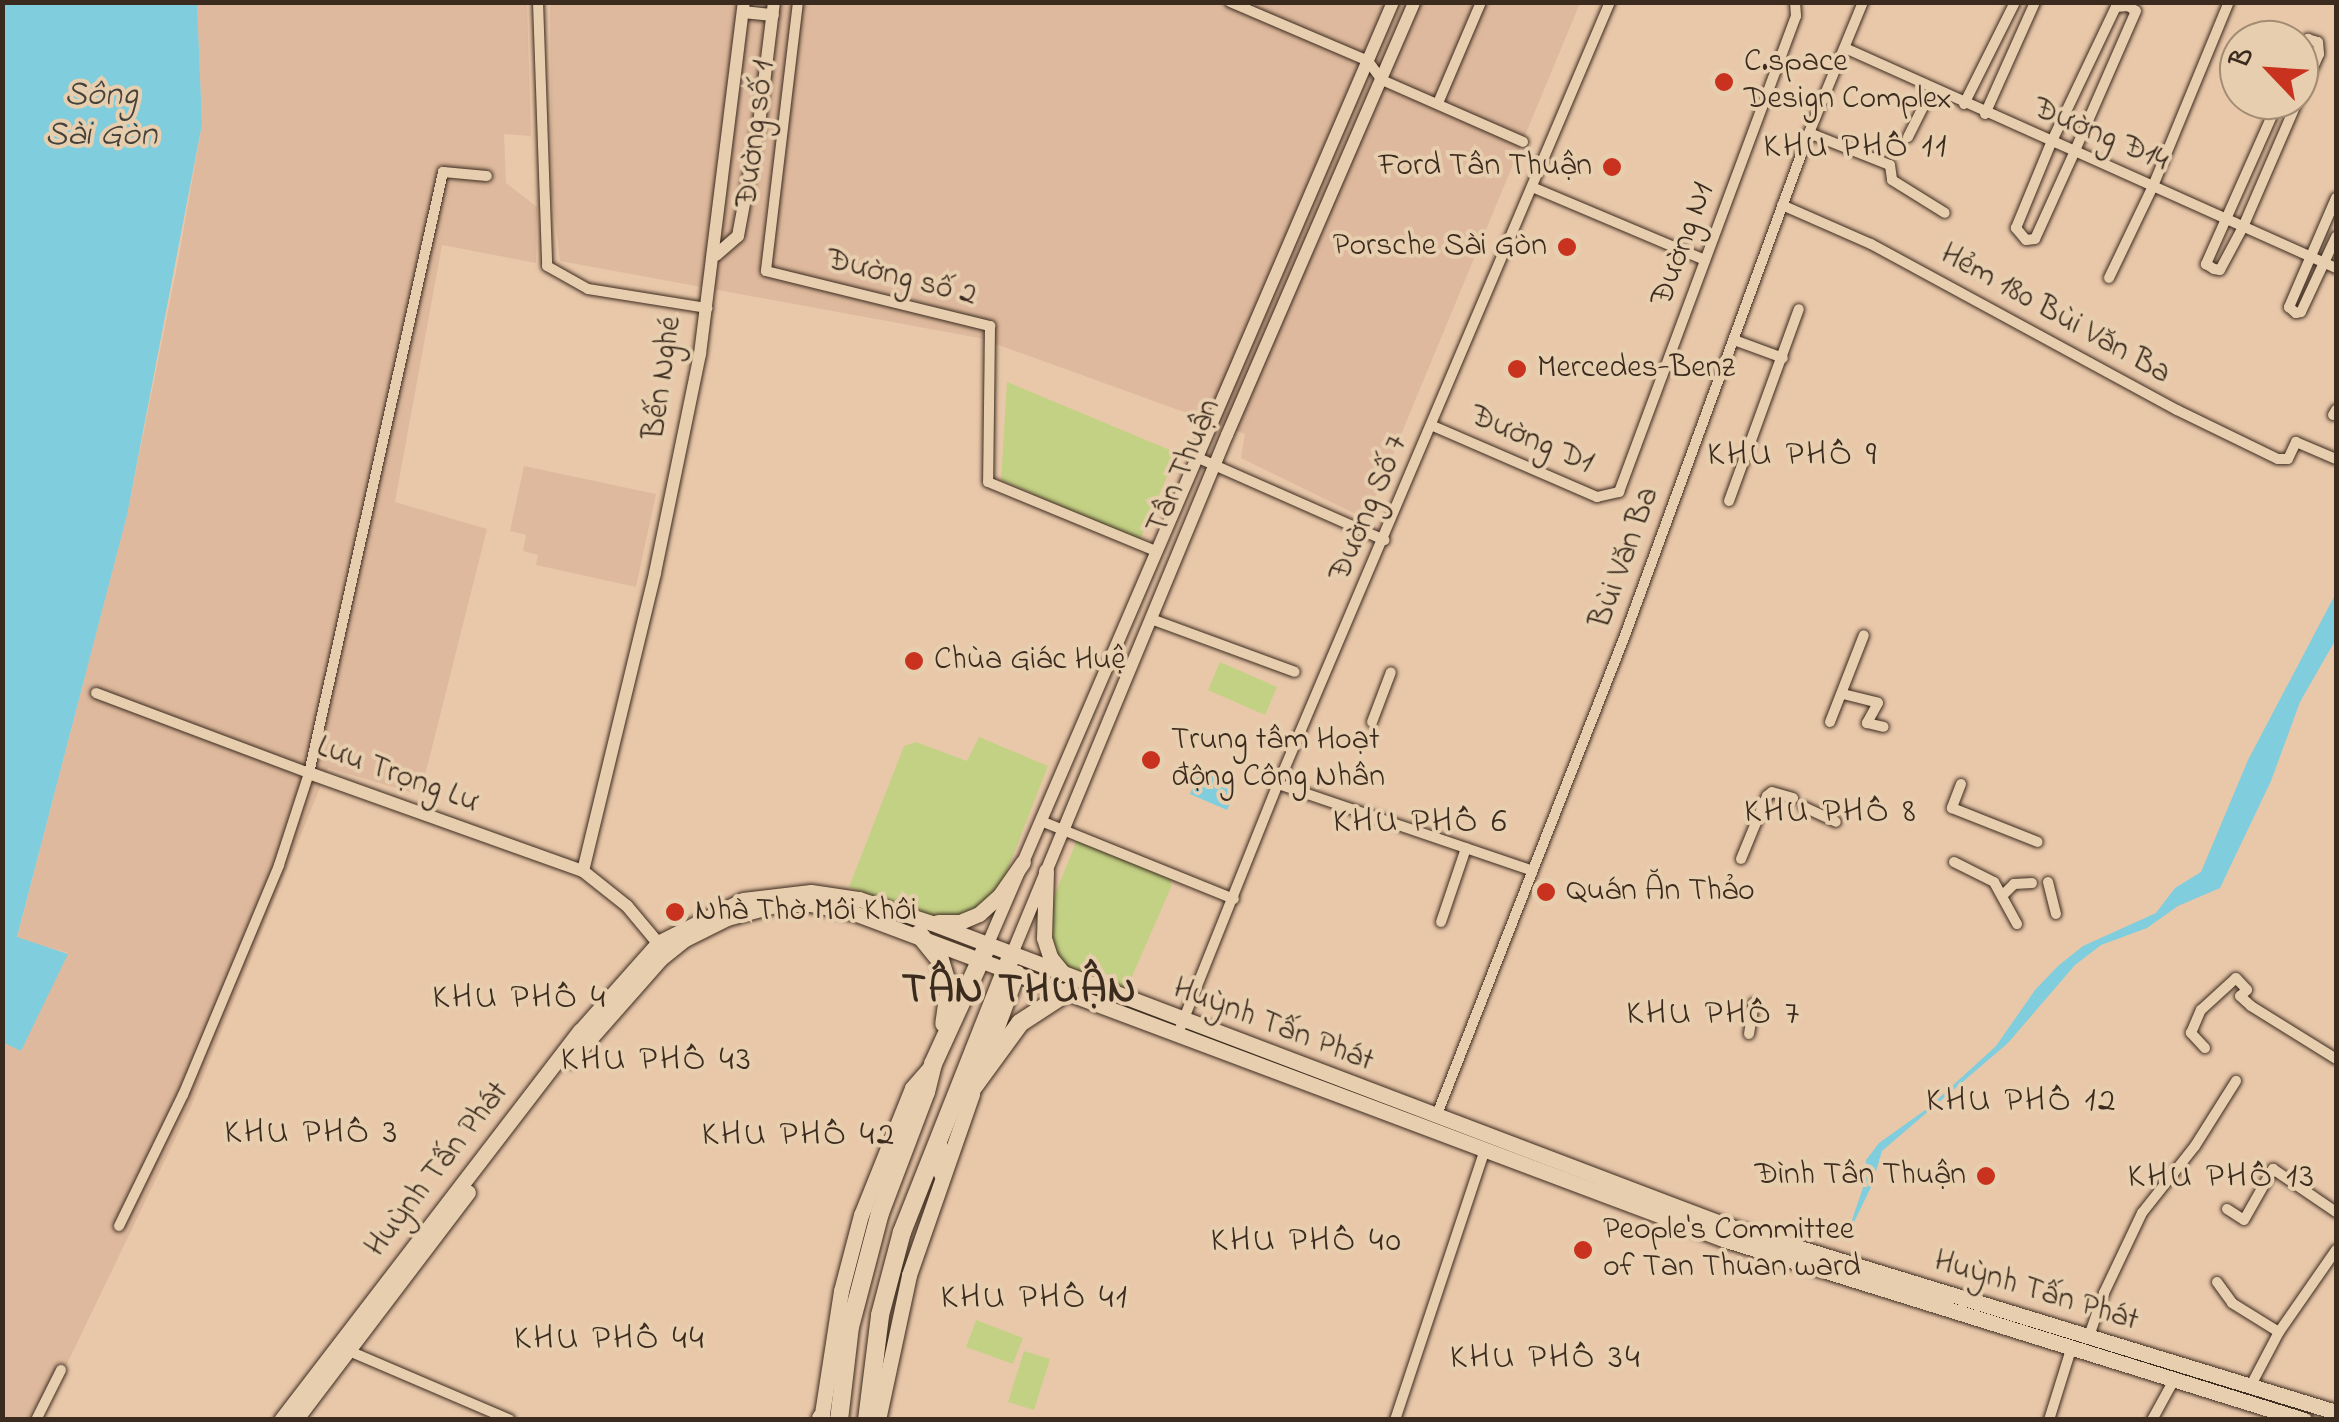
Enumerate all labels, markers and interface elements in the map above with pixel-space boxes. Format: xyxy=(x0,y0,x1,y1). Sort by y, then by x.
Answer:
north arrow xyxy=(2219,20,2319,120)
text: B xyxy=(2221,41,2266,75)
place label: C.space Design Complex xyxy=(1744,45,1952,120)
street label: Đường số 1 xyxy=(729,58,785,210)
marker: C.space Design Complex xyxy=(1713,71,1735,93)
water label: Sông Sài Gòn xyxy=(45,75,157,157)
street label: Đường Đ14 xyxy=(2027,90,2173,182)
district label: KHU PHỐ 11 xyxy=(1763,127,1949,169)
place label: Ford Tân Thuận xyxy=(1378,148,1592,186)
marker: Ford Tân Thuận xyxy=(1601,156,1623,178)
street label: Đường N1 xyxy=(1644,178,1724,312)
place label: Porsche Sài Gòn xyxy=(1333,228,1547,266)
marker: Porsche Sài Gòn xyxy=(1556,236,1578,258)
street label: Hẻm 180 Bùi Văn Ba xyxy=(1933,236,2177,394)
street label: Đường số 2 xyxy=(822,242,980,316)
street label: Bến Nghé xyxy=(636,314,692,442)
place label: Mercedes-Benz xyxy=(1537,350,1735,388)
marker: Mercedes-Benz xyxy=(1506,358,1528,380)
street label: Tân Thuận xyxy=(1139,394,1231,540)
street label: Đường D1 xyxy=(1464,398,1598,484)
street label: Đường Số 7 xyxy=(1322,430,1418,588)
district label: KHU PHỐ 9 xyxy=(1707,435,1879,477)
street label: Bùi Văn Ba xyxy=(1583,482,1669,634)
place label: Chùa Giác Huệ xyxy=(934,642,1128,680)
marker: Chùa Giác Huệ xyxy=(903,650,925,672)
place label: Trung tâm Hoạt động Công Nhân xyxy=(1171,723,1385,798)
street label: Lưu Trọng Lư xyxy=(311,729,483,823)
marker: Trung tâm Hoạt động Công Nhân xyxy=(1140,749,1162,771)
district label: KHU PHỐ 8 xyxy=(1744,792,1918,834)
district label: KHU PHỐ 6 xyxy=(1333,802,1509,844)
place label: Quán Ăn Thảo xyxy=(1566,873,1755,911)
marker: Quán Ăn Thảo xyxy=(1535,881,1557,903)
place label: Nhà Thờ Môi Khôi xyxy=(695,893,917,931)
marker: Nhà Thờ Môi Khôi xyxy=(664,901,686,923)
district label: TÂN THUẬN xyxy=(902,966,1138,1016)
street label: Huỳnh Tấn Phát xyxy=(1167,970,1379,1082)
district label: KHU PHỐ 4 xyxy=(432,978,608,1020)
district label: KHU PHỐ 7 xyxy=(1626,994,1802,1036)
district label: KHU PHỐ 43 xyxy=(561,1040,753,1082)
street label: Huỳnh Tấn Phát xyxy=(358,1075,518,1265)
district label: KHU PHỐ 12 xyxy=(1926,1081,2118,1123)
district label: KHU PHỐ 3 xyxy=(224,1113,400,1155)
district label: KHU PHỐ 42 xyxy=(701,1115,897,1157)
place label: Đình Tân Thuận xyxy=(1755,1157,1966,1195)
district label: KHU PHỐ 13 xyxy=(2127,1157,2317,1199)
marker: Đình Tân Thuận xyxy=(1975,1165,1997,1187)
place label: People's Committee of Tan Thuan ward xyxy=(1603,1213,1861,1288)
district label: KHU PHỐ 40 xyxy=(1211,1221,1403,1263)
marker: People's Committee of Tan Thuan ward xyxy=(1572,1239,1594,1261)
street label: Huỳnh Tấn Phát xyxy=(1929,1243,2143,1341)
district label: KHU PHỐ 41 xyxy=(941,1278,1129,1320)
district label: KHU PHỐ 44 xyxy=(514,1319,706,1361)
district label: KHU PHỐ 34 xyxy=(1450,1338,1642,1380)

